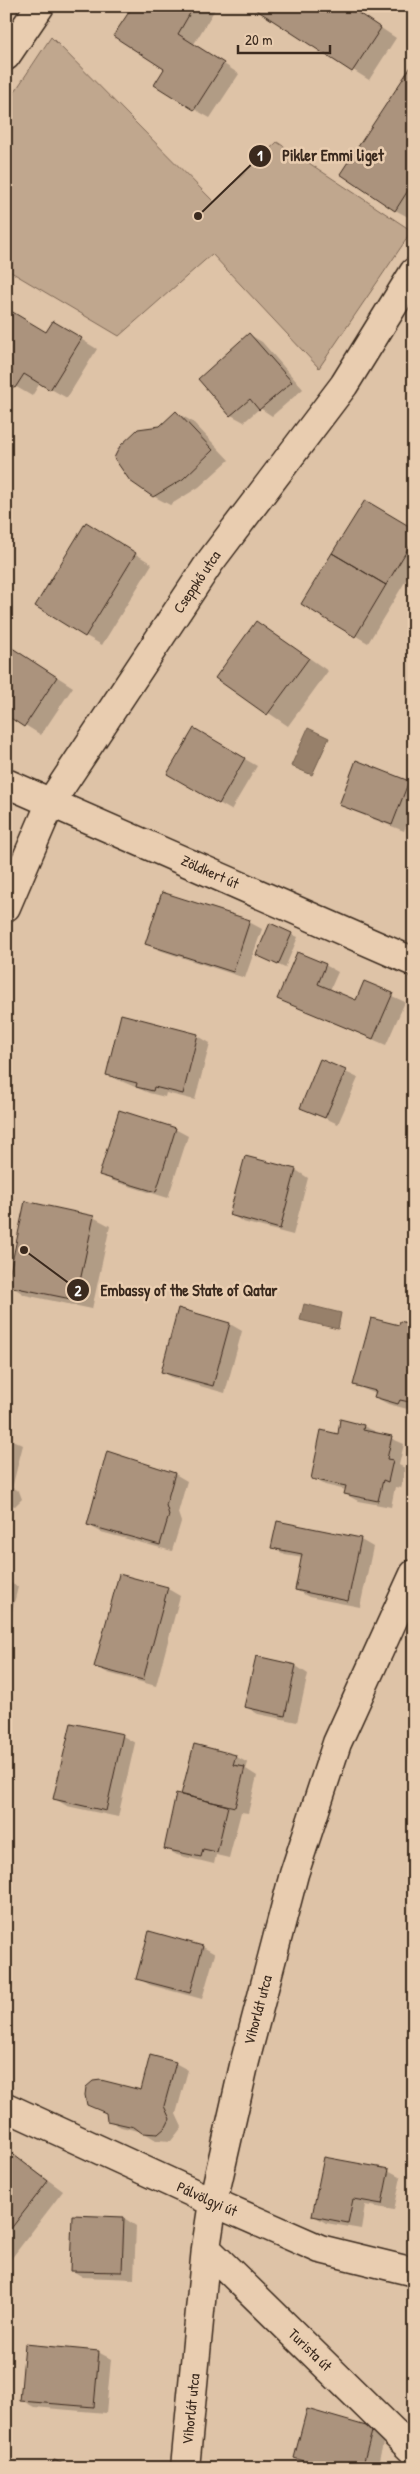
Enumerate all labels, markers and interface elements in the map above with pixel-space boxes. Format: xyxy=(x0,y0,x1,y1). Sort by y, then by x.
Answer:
scale bar xyxy=(238,22,330,54)
text: 20 m xyxy=(245,29,272,50)
callout: Pikler Emmi liget xyxy=(247,140,394,171)
text: Pikler Emmi liget xyxy=(282,144,384,167)
text: 1 xyxy=(257,145,263,166)
street label: Cseppkő utca xyxy=(168,546,225,617)
street label: Zöldkert út xyxy=(178,849,243,894)
callout: Embassy of the State of Qatar xyxy=(65,1275,287,1306)
text: Embassy of the State of Qatar xyxy=(101,1279,278,1302)
text: 2 xyxy=(74,1280,82,1301)
street label: Vihorlát utca xyxy=(238,1973,277,2047)
street label: Pálvölgyi út xyxy=(174,2176,242,2222)
street label: Turista út xyxy=(284,2323,338,2376)
street label: Vihorlát utca xyxy=(176,2372,205,2445)

